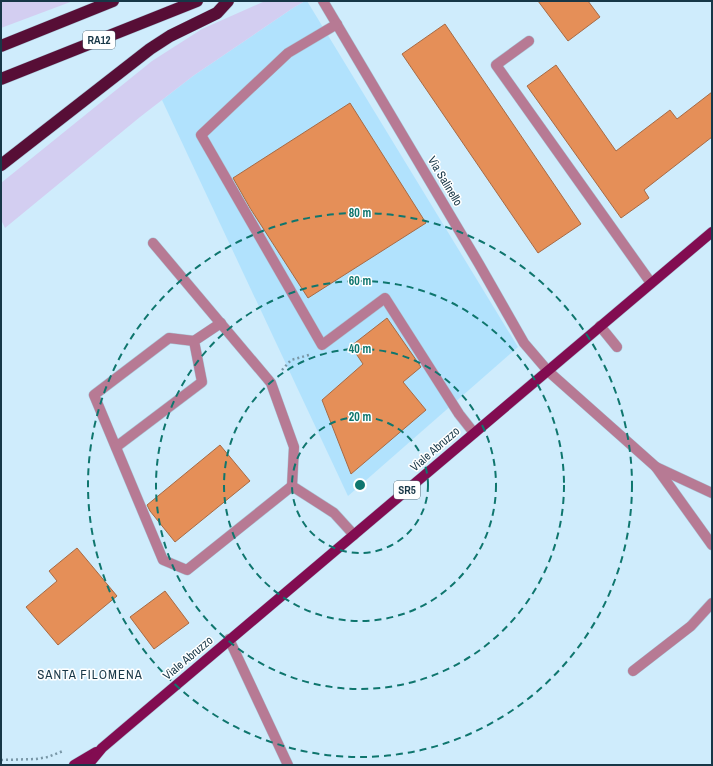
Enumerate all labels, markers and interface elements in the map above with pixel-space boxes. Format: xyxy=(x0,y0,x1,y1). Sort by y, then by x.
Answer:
road number: RA12 xyxy=(83,31,115,49)
street label: Via Salinello xyxy=(424,153,466,209)
text: 80 m xyxy=(349,205,371,221)
text: 60 m xyxy=(349,273,371,289)
text: 40 m xyxy=(349,341,371,357)
text: 20 m xyxy=(349,409,371,425)
street label: Viale Abruzzo xyxy=(407,423,463,475)
centre of rings xyxy=(353,478,367,492)
road number: SR5 xyxy=(394,481,420,499)
street label: Viale Abruzzo xyxy=(160,632,216,684)
district label: SANTA FILOMENA xyxy=(37,666,143,683)

